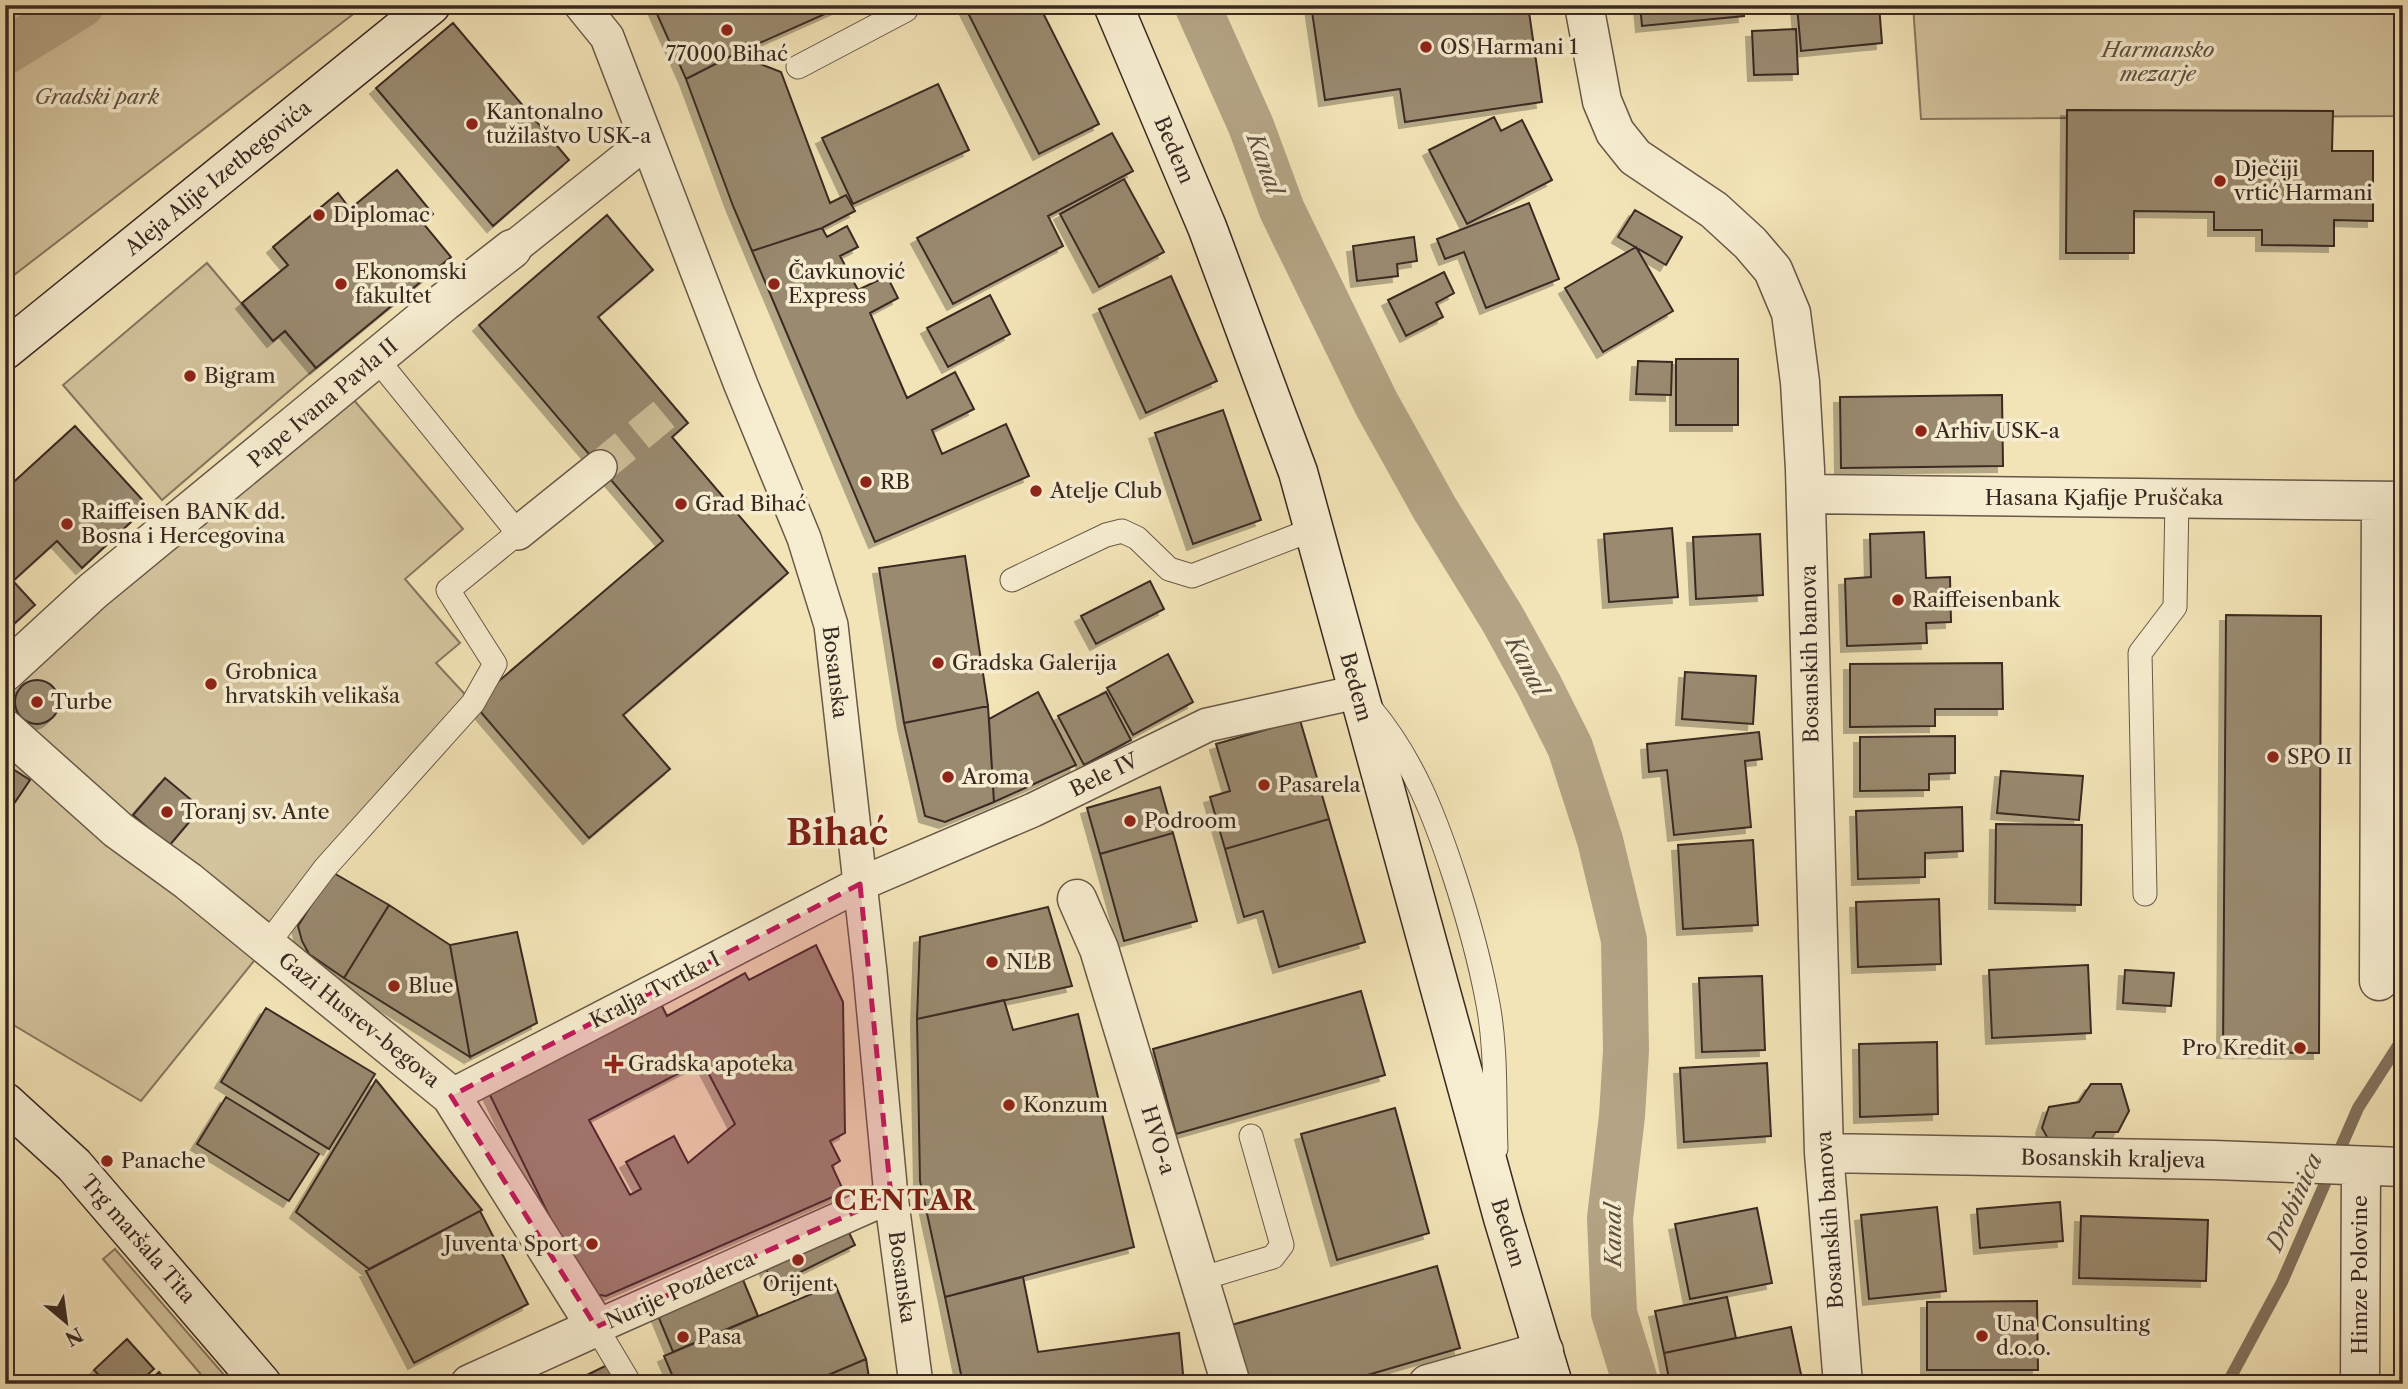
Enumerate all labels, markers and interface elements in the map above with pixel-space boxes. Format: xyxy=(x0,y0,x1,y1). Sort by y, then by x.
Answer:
marker: 77000 Bihać xyxy=(719,22,735,38)
place label: OS Harmani 1 xyxy=(1440,34,1578,59)
park label: Harmansko mezarje xyxy=(2100,37,2215,86)
marker: OS Harmani 1 xyxy=(1418,39,1434,55)
place label: 77000 Bihać xyxy=(666,41,788,66)
park label: Gradski park xyxy=(35,84,160,109)
street label: Aleja Alije Izetbegovića xyxy=(119,94,317,261)
place label: Kantonalno tužilaštvo USK-a xyxy=(486,99,652,148)
street label: Bedem xyxy=(1149,112,1200,188)
marker: Kantonalno tužilaštvo USK-a xyxy=(464,116,480,132)
water label: Kanal xyxy=(1240,127,1290,201)
place label: Dječiji vrtić Harmani xyxy=(2233,156,2373,205)
marker: Dječiji vrtić Harmani xyxy=(2212,173,2228,189)
place label: Diplomac xyxy=(333,202,430,227)
marker: Diplomac xyxy=(311,207,327,223)
place label: Ekonomski fakultet xyxy=(355,259,467,308)
place label: Čavkunović Express xyxy=(788,259,905,308)
marker: Ekonomski fakultet xyxy=(333,276,349,292)
marker: Čavkunović Express xyxy=(766,276,782,292)
street label: Pape Ivana Pavla II xyxy=(243,333,403,472)
place label: Bigram xyxy=(204,363,276,388)
marker: Bigram xyxy=(182,368,198,384)
place label: Arhiv USK-a xyxy=(1934,418,2061,443)
marker: Arhiv USK-a xyxy=(1913,423,1929,439)
place label: RB xyxy=(880,469,910,494)
marker: RB xyxy=(858,474,874,490)
place label: Atelje Club xyxy=(1049,478,1162,503)
marker: Atelje Club xyxy=(1028,483,1044,499)
street label: Hasana Kjafije Pruščaka xyxy=(1985,485,2224,510)
place label: Grad Bihać xyxy=(695,491,807,516)
marker: Grad Bihać xyxy=(673,496,689,512)
place label: Raiffeisen BANK dd. Bosna i Hercegovina xyxy=(81,499,286,548)
marker: Raiffeisen BANK dd. Bosna i Hercegovina xyxy=(59,516,75,532)
street label: Bosanskih banova xyxy=(1795,564,1824,743)
place label: Raiffeisenbank xyxy=(1912,587,2061,612)
marker: Raiffeisenbank xyxy=(1890,592,1906,608)
street label: Bosanska xyxy=(817,624,854,720)
water label: Kanal xyxy=(1499,629,1556,703)
place label: Gradska Galerija xyxy=(952,650,1118,675)
street label: Bedem xyxy=(1335,650,1378,725)
marker: Gradska Galerija xyxy=(930,655,946,671)
place label: Grobnica hrvatskih velikaša xyxy=(225,659,401,708)
marker: Grobnica hrvatskih velikaša xyxy=(203,676,219,692)
place label: Turbe xyxy=(51,689,112,714)
marker: Turbe xyxy=(29,694,45,710)
place label: SPO II xyxy=(2287,744,2352,769)
street label: Bele IV xyxy=(1065,747,1143,802)
marker: SPO II xyxy=(2265,749,2281,765)
place label: Aroma xyxy=(961,764,1031,789)
marker: Aroma xyxy=(940,769,956,785)
place label: Pasarela xyxy=(1278,772,1361,797)
marker: Pasarela xyxy=(1256,777,1272,793)
place label: Toranj sv. Ante xyxy=(181,799,329,824)
marker: Toranj sv. Ante xyxy=(159,804,175,820)
place label: Podroom xyxy=(1144,808,1237,833)
district label: Bihać xyxy=(786,811,888,854)
marker: Podroom xyxy=(1122,813,1138,829)
street label: Kralja Tvrtka I xyxy=(585,946,724,1033)
street label: Gazi Husrev-begova xyxy=(274,947,446,1093)
place label: NLB xyxy=(1006,949,1052,974)
marker: NLB xyxy=(984,954,1000,970)
place label: Blue xyxy=(408,973,453,998)
marker: Blue xyxy=(386,978,402,994)
place label: Pro Kredit xyxy=(2182,1035,2287,1060)
marker: Pro Kredit xyxy=(2292,1040,2308,1056)
place label: Gradska apoteka xyxy=(628,1051,795,1076)
marker: Gradska apoteka xyxy=(606,1056,622,1072)
place label: Konzum xyxy=(1023,1092,1108,1117)
marker: Konzum xyxy=(1001,1097,1017,1113)
street label: HVO-a xyxy=(1136,1102,1181,1178)
street label: Bosanskih banova xyxy=(1811,1129,1848,1310)
street label: Bosanskih kraljeva xyxy=(2020,1144,2206,1173)
place label: Panache xyxy=(121,1148,206,1173)
water label: Drobinica xyxy=(2259,1148,2328,1257)
marker: Panache xyxy=(99,1153,115,1169)
street label: Trg maršala Tita xyxy=(76,1169,202,1309)
district label: CENTAR xyxy=(834,1183,976,1217)
street label: Bedem xyxy=(1486,1195,1531,1271)
street label: Himze Polovine xyxy=(2347,1195,2372,1355)
water label: Kanal xyxy=(1599,1201,1627,1269)
street label: Bosanska xyxy=(884,1229,921,1326)
place label: Juventa Sport xyxy=(441,1231,579,1256)
marker: Juventa Sport xyxy=(584,1236,600,1252)
street label: Nurije Pozderca xyxy=(601,1245,759,1334)
marker: Orijent xyxy=(790,1252,806,1268)
place label: Orijent xyxy=(763,1271,834,1296)
north arrow xyxy=(32,1288,102,1358)
place label: Una Consulting d.o.o. xyxy=(1996,1311,2151,1360)
text: N xyxy=(61,1322,87,1350)
place label: Pasa xyxy=(697,1324,743,1349)
marker: Una Consulting d.o.o. xyxy=(1974,1328,1990,1344)
marker: Pasa xyxy=(675,1329,691,1345)

